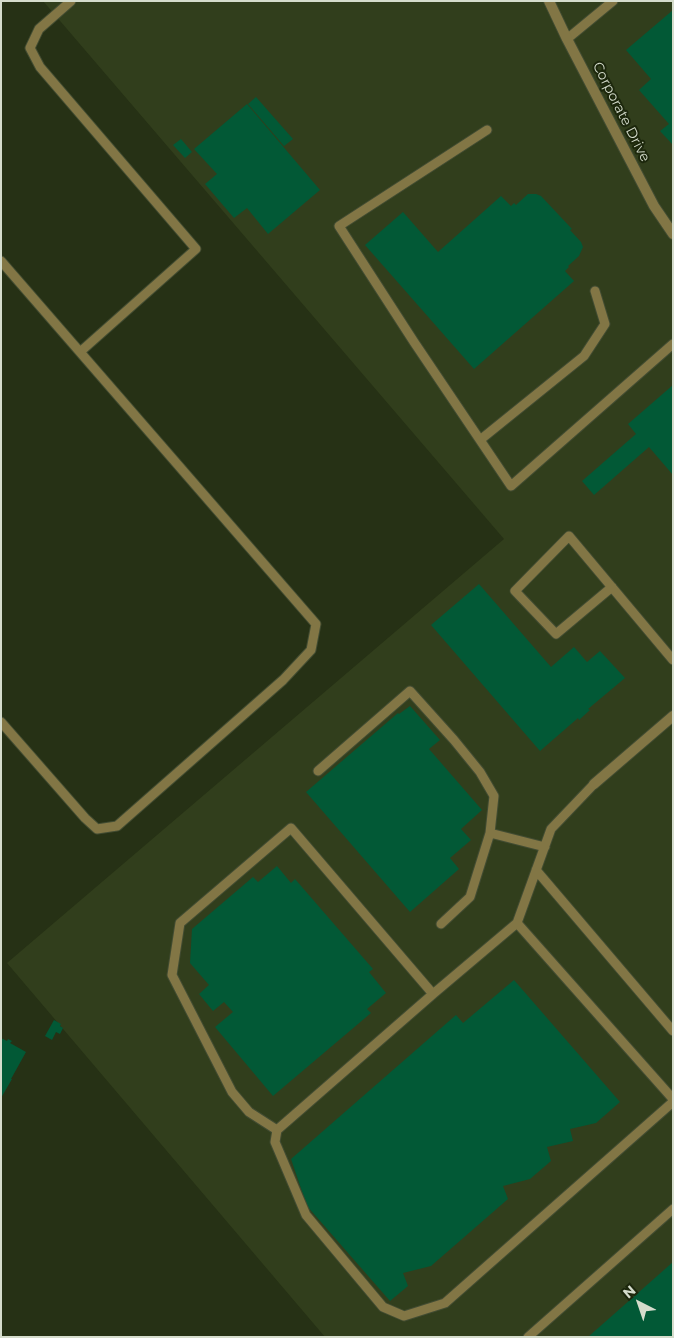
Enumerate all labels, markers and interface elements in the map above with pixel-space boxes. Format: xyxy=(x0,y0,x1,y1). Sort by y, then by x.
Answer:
street label: Corporate Drive xyxy=(589,59,653,165)
north arrow xyxy=(614,1278,664,1328)
text: N xyxy=(619,1281,639,1302)

